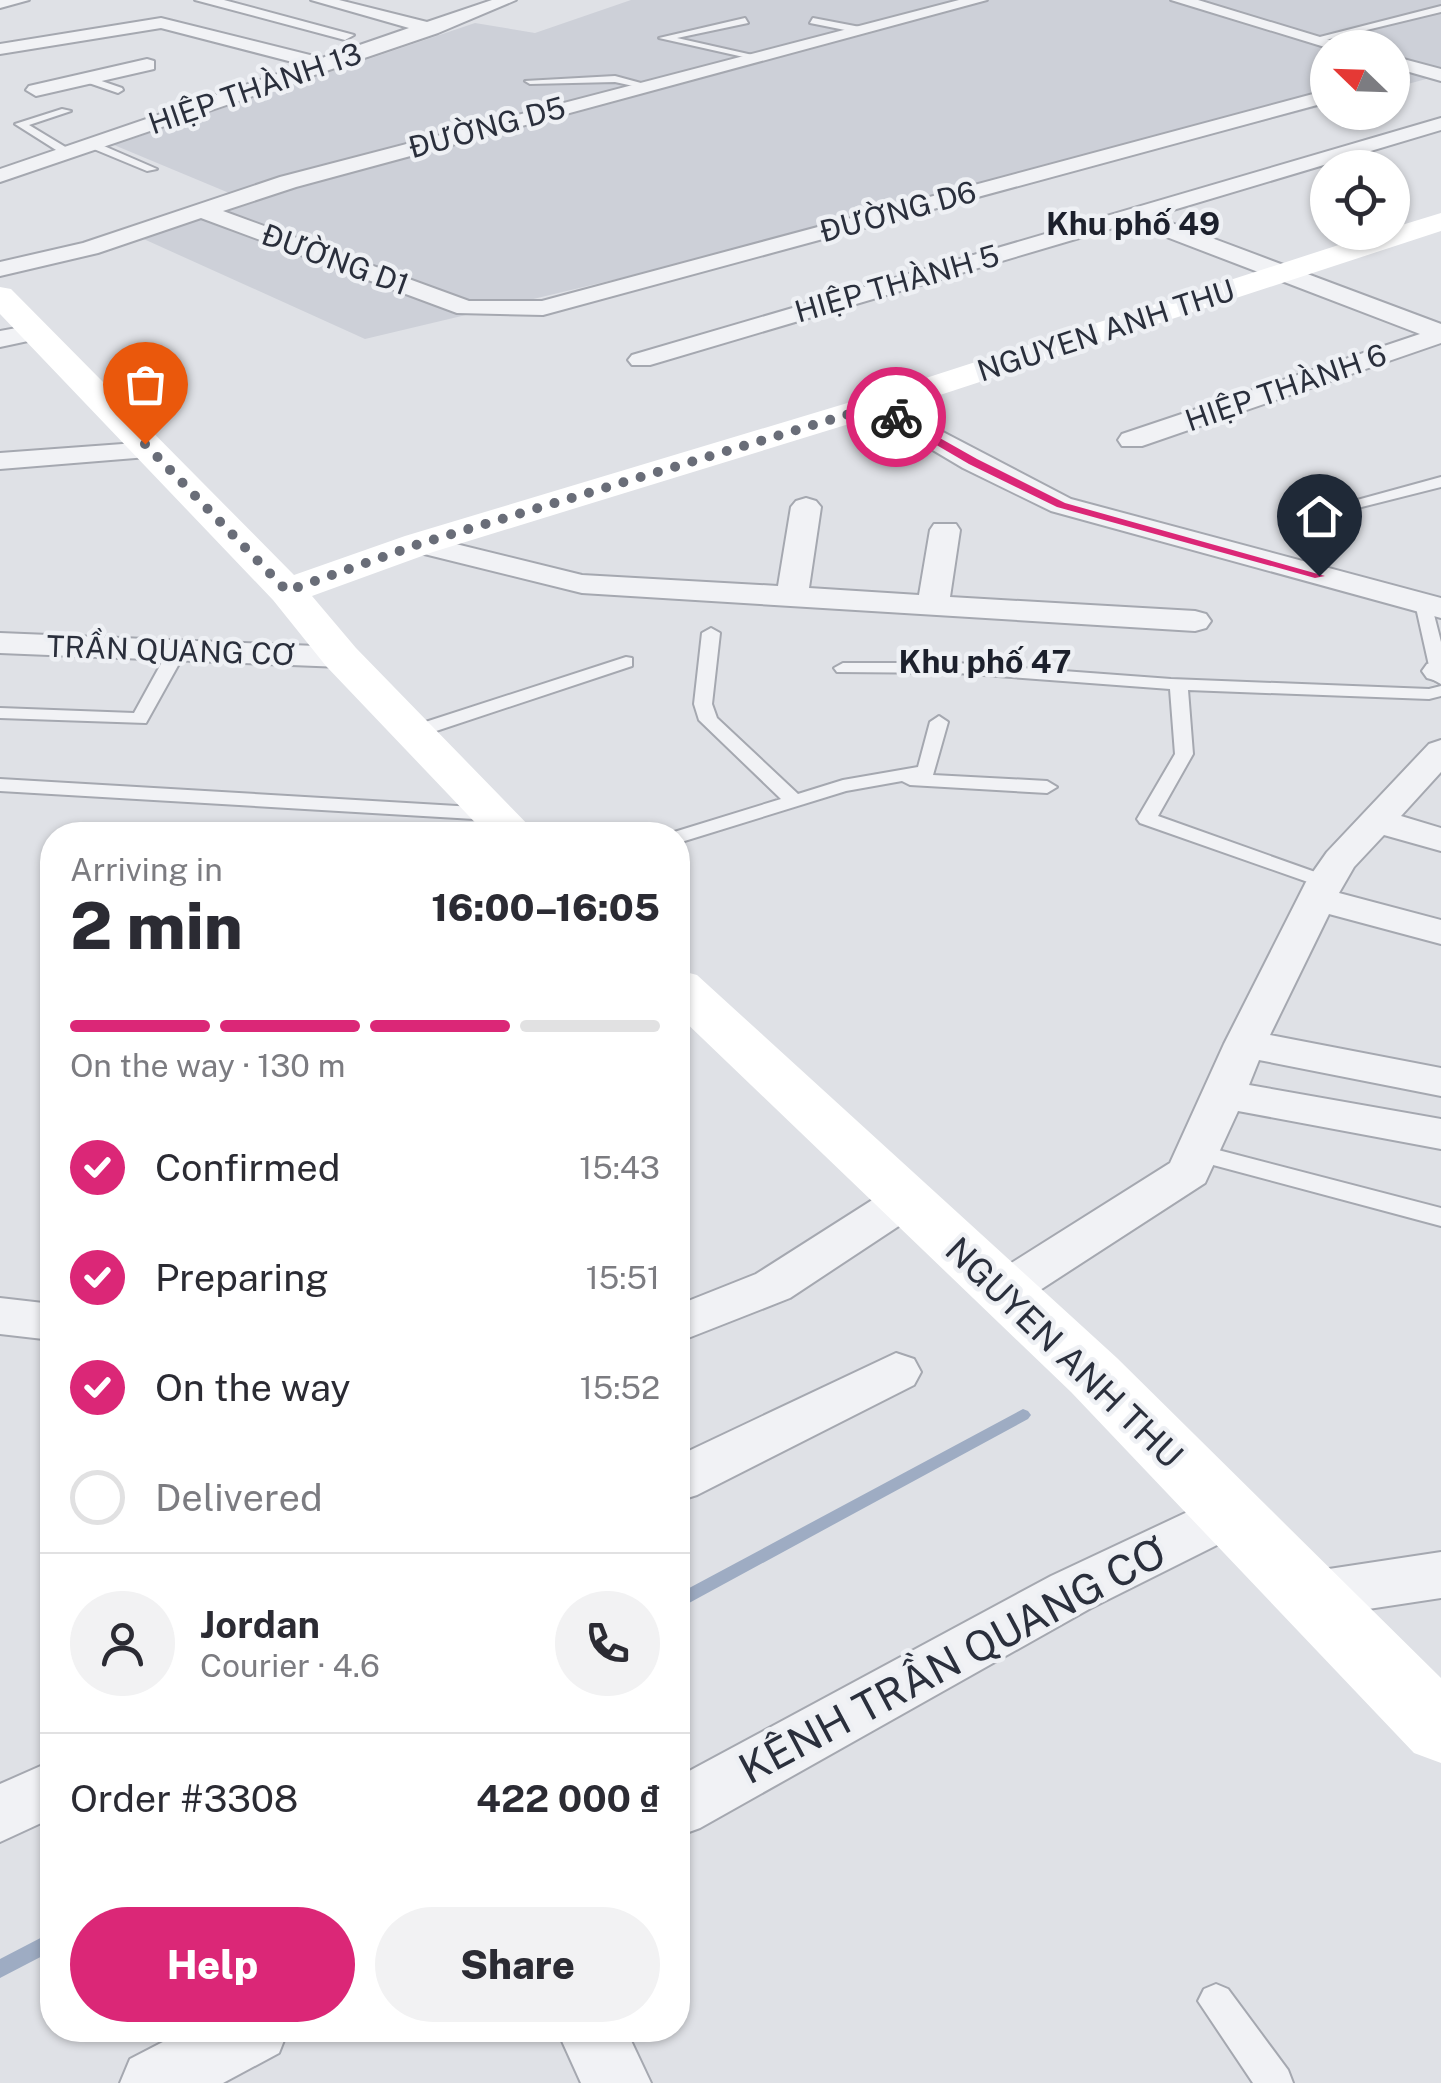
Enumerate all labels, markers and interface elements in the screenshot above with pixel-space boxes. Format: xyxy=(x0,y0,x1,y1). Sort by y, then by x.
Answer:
north arrow xyxy=(1310,30,1410,130)
map controls xyxy=(1310,30,1410,250)
street label: HIỆP THÀNH 13 xyxy=(143,35,366,141)
street label: ĐƯỜNG D5 xyxy=(404,89,569,165)
button: locate xyxy=(1310,150,1410,250)
street label: ĐƯỜNG D6 xyxy=(816,173,980,249)
district label: Khu phố 49 xyxy=(1046,205,1220,242)
street label: ĐƯỜNG D1 xyxy=(257,216,414,302)
street label: HIỆP THÀNH 5 xyxy=(790,237,1003,329)
street label: NGUYEN ANH THU xyxy=(972,271,1239,389)
street label: HIỆP THÀNH 6 xyxy=(1180,336,1391,438)
pin xyxy=(103,342,188,445)
icon: bag xyxy=(118,357,173,412)
courier xyxy=(846,367,946,467)
icon: bike xyxy=(869,390,924,445)
pin xyxy=(1277,474,1362,577)
icon: home xyxy=(1292,489,1347,544)
street label: TRẦN QUANG CƠ xyxy=(46,626,296,672)
district label: Khu phố 47 xyxy=(898,643,1072,680)
text: Arriving in xyxy=(70,851,223,888)
text: 16:00–16:05 xyxy=(431,885,660,930)
text: 2 min xyxy=(70,887,243,964)
text: On the way · 130 m xyxy=(70,1047,345,1084)
icon: check xyxy=(70,1140,125,1195)
text: Confirmed xyxy=(155,1145,340,1190)
text: 15:43 xyxy=(579,1149,660,1186)
street label: NGUYEN ANH THU xyxy=(937,1229,1191,1476)
icon: check xyxy=(70,1250,125,1305)
text: Preparing xyxy=(155,1255,329,1300)
text: 15:51 xyxy=(586,1259,660,1296)
icon: check xyxy=(70,1360,125,1415)
text: On the way xyxy=(155,1365,351,1410)
text: 15:52 xyxy=(580,1369,660,1406)
text: Delivered xyxy=(155,1475,323,1520)
street label: KÊNH TRẦN QUANG CƠ xyxy=(729,1523,1175,1793)
button: person xyxy=(70,1591,175,1696)
button: phone xyxy=(555,1591,660,1696)
text: Jordan xyxy=(200,1602,320,1647)
text: Courier · 4.6 xyxy=(200,1647,380,1684)
text: Order #3308 xyxy=(70,1776,298,1821)
text: 422 000 ₫ xyxy=(476,1776,660,1821)
button: Help xyxy=(70,1907,355,2022)
button: Share xyxy=(375,1907,660,2022)

